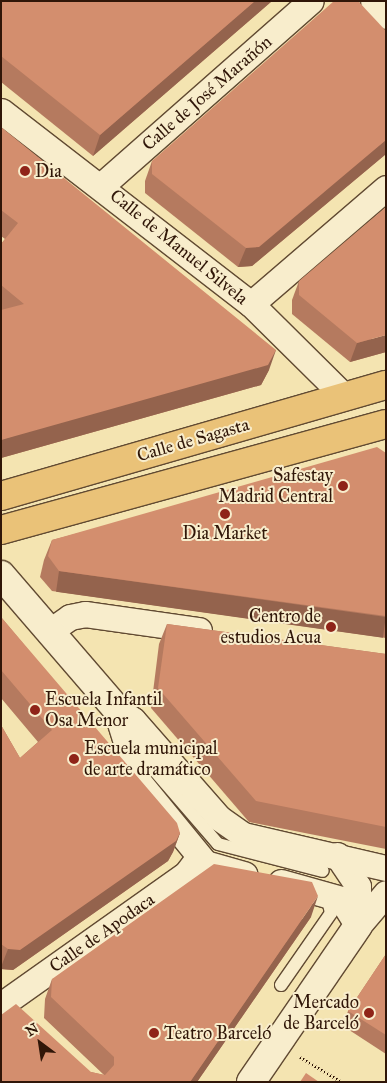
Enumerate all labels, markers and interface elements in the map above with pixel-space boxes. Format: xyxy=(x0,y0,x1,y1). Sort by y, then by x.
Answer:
street label: Calle de José Marañón xyxy=(138,31,276,155)
place label: Dia xyxy=(35,160,62,182)
marker: Dia xyxy=(19,165,31,177)
street label: Calle de Manuel Silvela xyxy=(106,185,252,309)
street label: Calle de Sagasta xyxy=(134,414,252,466)
place label: Safestay Madrid Central xyxy=(218,465,333,508)
marker: Safestay Madrid Central xyxy=(337,480,349,492)
marker: Dia Market xyxy=(219,508,231,520)
place label: Dia Market xyxy=(182,522,268,544)
place label: Centro de estudios Acua xyxy=(221,606,321,649)
marker: Centro de estudios Acua xyxy=(325,621,337,633)
place label: Escuela Infantil Osa Menor xyxy=(45,689,162,732)
marker: Escuela Infantil Osa Menor xyxy=(29,704,41,716)
place label: Escuela municipal de arte dramático xyxy=(84,738,218,781)
marker: Escuela municipal de arte dramático xyxy=(68,753,80,765)
street label: Calle de Apodaca xyxy=(45,889,159,977)
place label: Mercado de Barceló xyxy=(283,992,359,1034)
marker: Mercado de Barceló xyxy=(363,1007,375,1019)
north arrow xyxy=(15,1018,65,1068)
text: N xyxy=(23,1019,41,1040)
place label: Teatro Barceló xyxy=(164,1022,271,1044)
marker: Teatro Barceló xyxy=(148,1027,160,1039)

